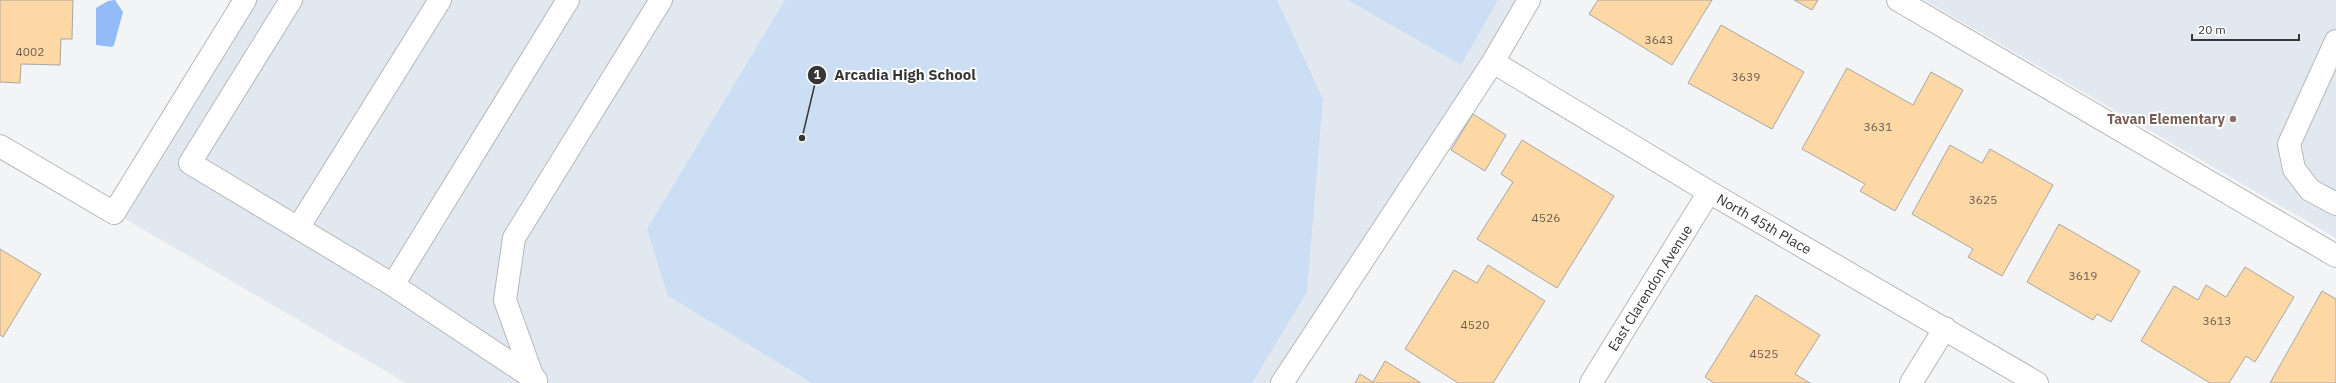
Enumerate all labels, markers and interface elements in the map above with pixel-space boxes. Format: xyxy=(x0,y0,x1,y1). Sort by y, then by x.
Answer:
scale bar xyxy=(2192,16,2299,42)
text: 20 m xyxy=(2198,22,2226,37)
house number: 3643 xyxy=(1645,32,1673,47)
house number: 4002 xyxy=(16,44,44,59)
callout: Arcadia High School xyxy=(807,62,984,89)
text: Arcadia High School xyxy=(834,65,976,84)
text: 1 xyxy=(813,67,821,82)
house number: 3639 xyxy=(1732,69,1760,84)
place label: Tavan Elementary xyxy=(2107,110,2226,128)
marker: Tavan Elementary xyxy=(2228,114,2238,124)
house number: 3631 xyxy=(1864,119,1892,134)
street label: North 45th Place xyxy=(1713,190,1815,259)
house number: 3625 xyxy=(1969,192,1997,207)
house number: 4526 xyxy=(1532,210,1560,225)
street label: East Clarendon Avenue xyxy=(1604,221,1696,354)
house number: 3619 xyxy=(2069,268,2097,283)
house number: 3613 xyxy=(2203,313,2231,328)
house number: 4520 xyxy=(1461,317,1489,332)
house number: 4525 xyxy=(1750,346,1778,361)

